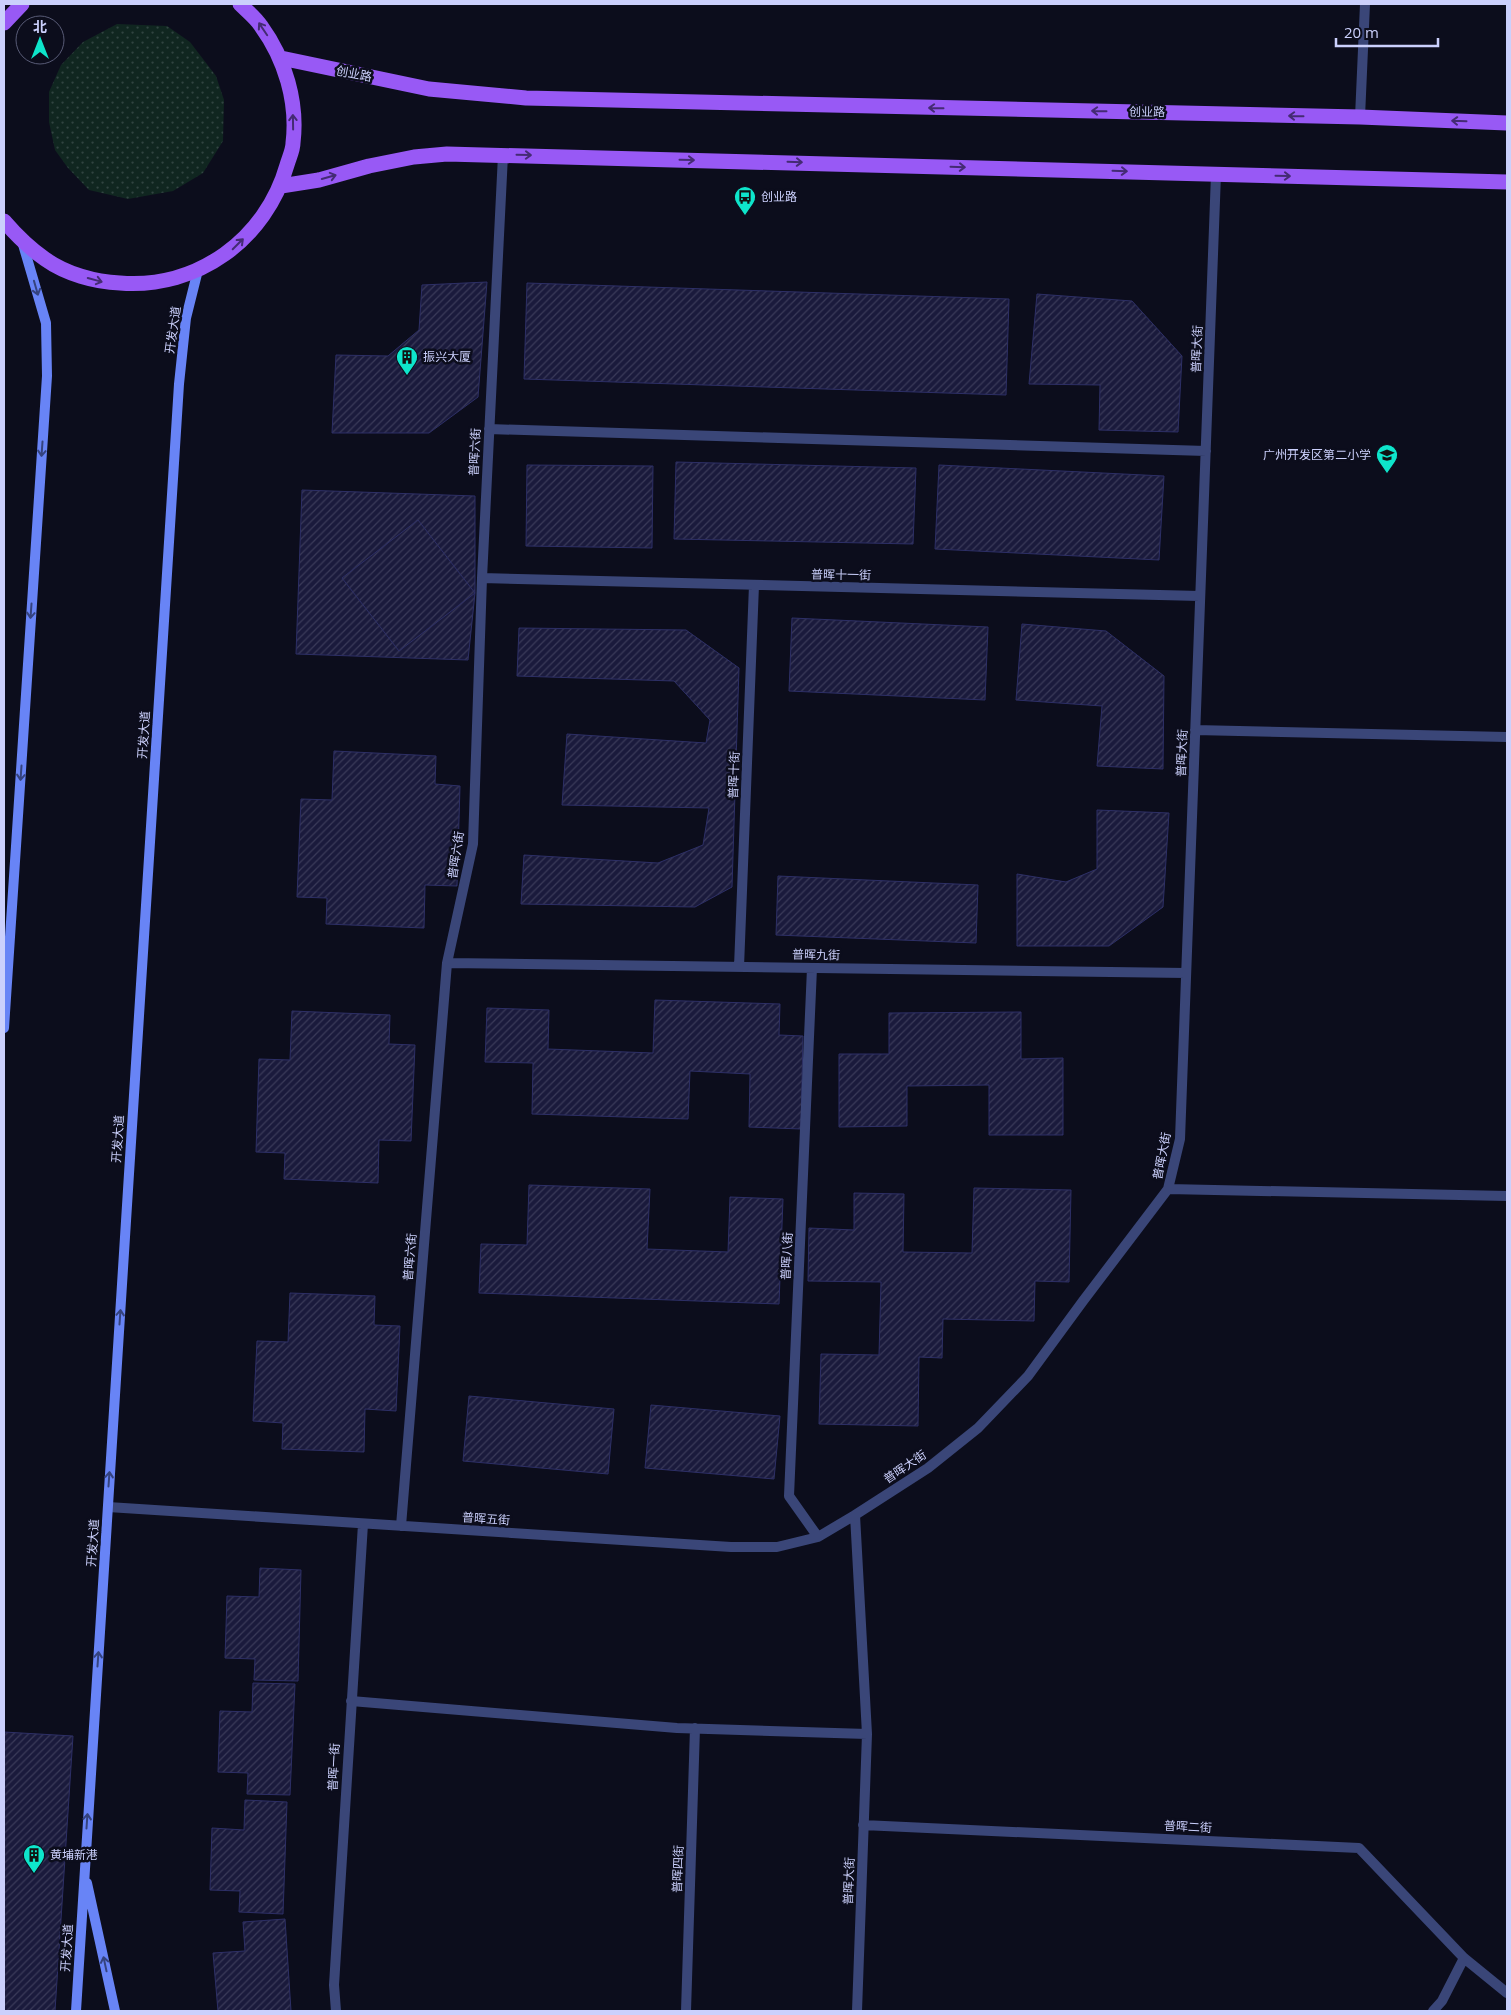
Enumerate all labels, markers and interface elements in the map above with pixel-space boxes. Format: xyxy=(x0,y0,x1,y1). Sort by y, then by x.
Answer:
north arrow xyxy=(15,15,65,65)
scale bar xyxy=(1336,15,1438,47)
text: 北 xyxy=(33,17,47,36)
one-way arrow xyxy=(258,22,268,36)
text: 20 m xyxy=(1344,22,1379,42)
street label: 创业路 xyxy=(335,62,373,85)
one-way arrow xyxy=(928,103,944,113)
street label: 创业路 xyxy=(1129,103,1165,120)
one-way arrow xyxy=(1091,107,1107,116)
one-way arrow xyxy=(1288,111,1304,121)
one-way arrow xyxy=(288,114,298,130)
one-way arrow xyxy=(1451,117,1467,126)
one-way arrow xyxy=(516,151,532,160)
one-way arrow xyxy=(678,155,694,164)
one-way arrow xyxy=(787,158,803,167)
one-way arrow xyxy=(949,162,965,171)
one-way arrow xyxy=(1112,167,1128,176)
one-way arrow xyxy=(1274,171,1290,181)
one-way arrow xyxy=(321,172,337,181)
bus stop icon: 创业路 xyxy=(733,185,757,216)
place label: 创业路 xyxy=(761,188,797,205)
one-way arrow xyxy=(232,238,244,250)
one-way arrow xyxy=(87,275,103,285)
one-way arrow xyxy=(31,280,41,296)
street label: 开发大道 xyxy=(161,305,184,355)
street label: 普晖大街 xyxy=(1187,325,1206,373)
building icon: 振兴大厦 xyxy=(395,345,419,376)
place label: 振兴大厦 xyxy=(423,348,471,365)
street label: 普晖六街 xyxy=(465,428,484,476)
one-way arrow xyxy=(38,441,47,457)
school or university icon: 广州开发区第二小学 xyxy=(1375,443,1399,474)
place label: 广州开发区第二小学 xyxy=(1263,446,1371,463)
street label: 普晖十一街 xyxy=(811,565,871,584)
one-way arrow xyxy=(27,603,36,619)
street label: 开发大道 xyxy=(133,710,154,760)
street label: 普晖大街 xyxy=(1172,729,1191,777)
street label: 普晖十街 xyxy=(724,751,743,799)
one-way arrow xyxy=(16,765,25,781)
street label: 普晖六街 xyxy=(443,830,468,880)
street label: 普晖九街 xyxy=(792,946,840,963)
street label: 开发大道 xyxy=(107,1114,128,1164)
street label: 普晖大街 xyxy=(1149,1131,1174,1181)
street label: 普晖六街 xyxy=(399,1232,420,1282)
street label: 普晖八街 xyxy=(777,1232,796,1280)
one-way arrow xyxy=(115,1309,124,1325)
street label: 普晖大街 xyxy=(880,1446,929,1487)
one-way arrow xyxy=(105,1471,114,1487)
street label: 普晖五街 xyxy=(461,1508,511,1529)
street label: 开发大道 xyxy=(82,1518,103,1568)
one-way arrow xyxy=(93,1651,102,1667)
street label: 普晖一街 xyxy=(324,1743,343,1791)
one-way arrow xyxy=(83,1813,92,1829)
street label: 普晖二街 xyxy=(1164,1817,1212,1836)
building icon: 黄埔新港 xyxy=(22,1843,46,1874)
street label: 普晖四街 xyxy=(668,1845,687,1893)
place label: 黄埔新港 xyxy=(50,1846,98,1863)
street label: 普晖大街 xyxy=(839,1857,858,1905)
street label: 开发大道 xyxy=(56,1923,77,1973)
one-way arrow xyxy=(99,1956,109,1972)

